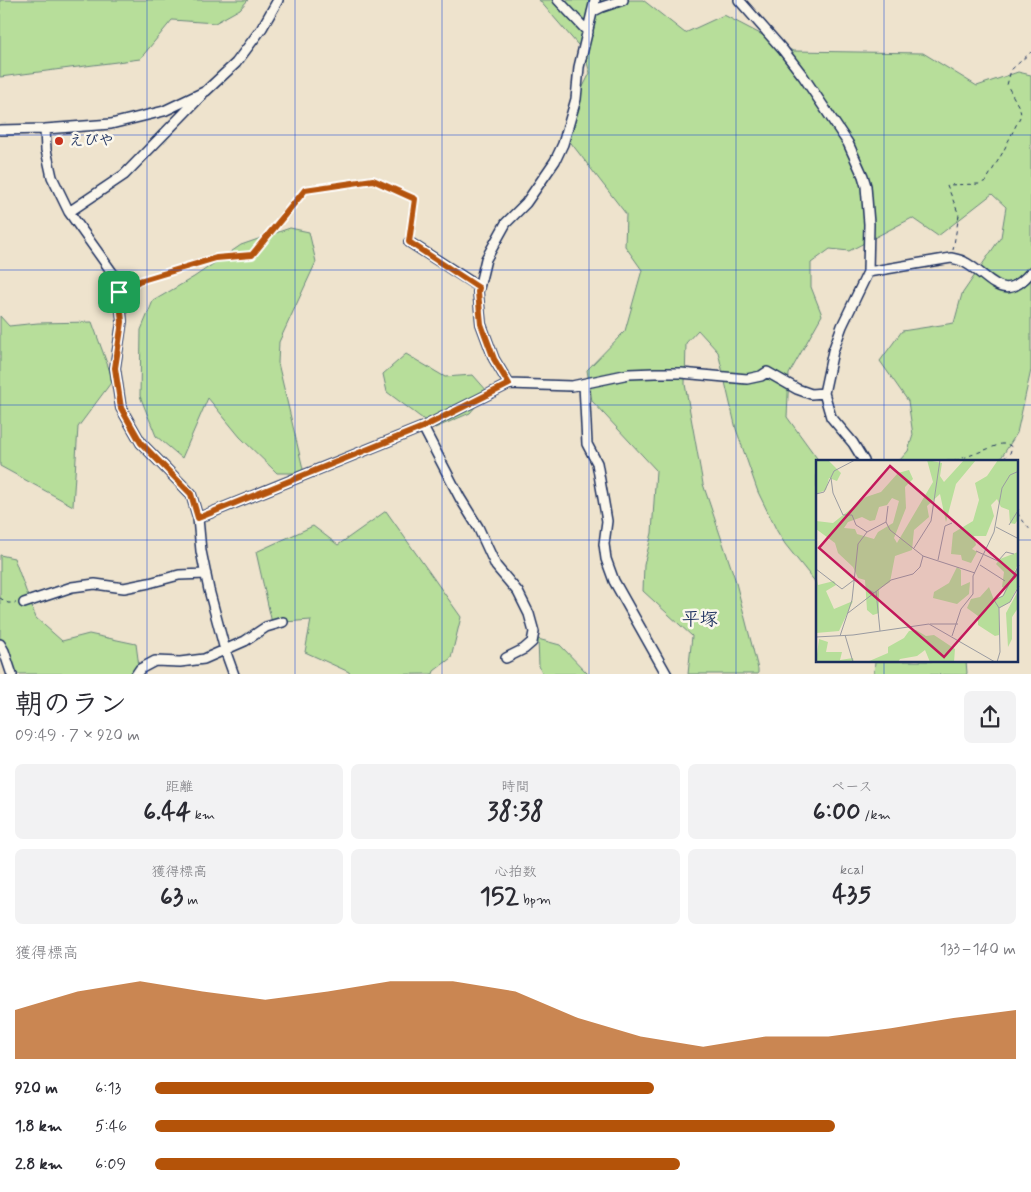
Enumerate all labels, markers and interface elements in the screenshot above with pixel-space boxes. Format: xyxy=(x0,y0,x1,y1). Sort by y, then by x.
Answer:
place label: えびや xyxy=(69,131,114,151)
marker: えびや xyxy=(53,135,65,147)
pin xyxy=(98,271,140,313)
icon: arrive xyxy=(105,278,133,306)
inset map xyxy=(816,460,1018,662)
district label: 平塚 xyxy=(682,608,718,632)
text: 朝のラン xyxy=(15,687,127,724)
button: share xyxy=(964,691,1016,743)
text: 09:49 · 7 × 920 m xyxy=(15,725,140,746)
text: 距離 xyxy=(165,778,193,796)
text: 時間 xyxy=(501,778,529,796)
text: ペース xyxy=(831,778,872,796)
text: 6.44 xyxy=(143,796,191,829)
text: 38:38 xyxy=(487,796,544,829)
text: 6:00 xyxy=(813,796,861,829)
text: km xyxy=(191,806,215,824)
text: /km xyxy=(861,806,891,824)
text: kcal xyxy=(840,861,864,879)
text: 獲得標高 xyxy=(151,863,207,881)
text: 心拍数 xyxy=(494,863,536,881)
text: 435 xyxy=(832,879,871,912)
text: 63 xyxy=(160,881,183,914)
text: 152 xyxy=(480,881,519,914)
text: m xyxy=(183,891,198,909)
text: bpm xyxy=(519,891,551,909)
text: 133–140 m xyxy=(940,939,1016,960)
text: 獲得標高 xyxy=(15,943,79,964)
text: 920 m xyxy=(15,1078,58,1099)
text: 6:13 xyxy=(95,1078,121,1099)
text: 1.8 km xyxy=(15,1116,62,1137)
text: 5:46 xyxy=(95,1116,127,1137)
text: 2.8 km xyxy=(15,1154,63,1175)
text: 6:09 xyxy=(95,1154,126,1175)

